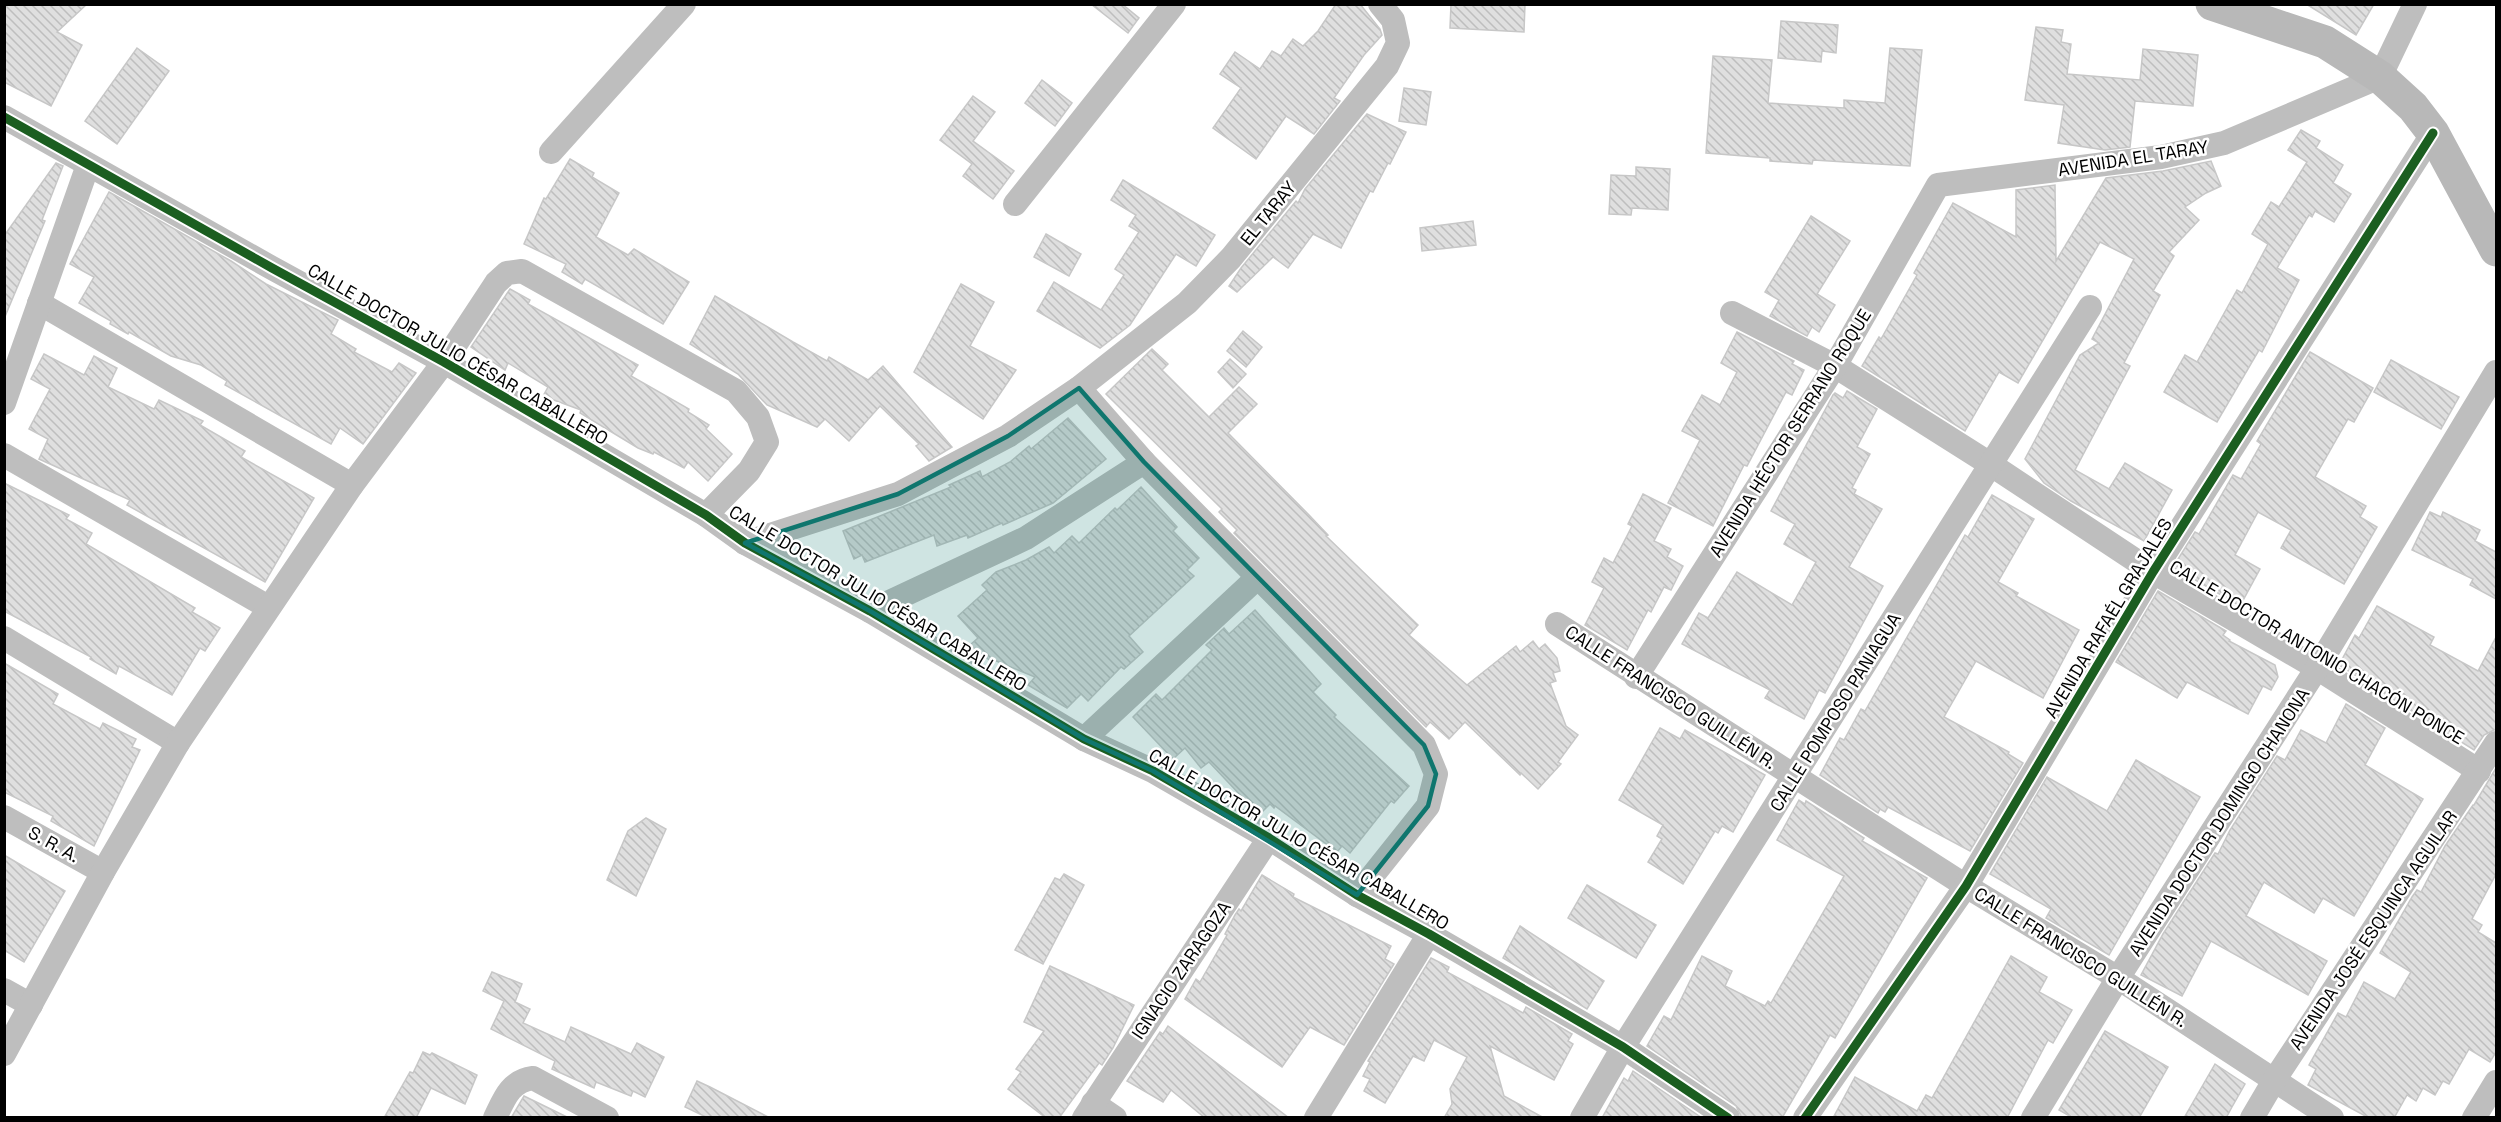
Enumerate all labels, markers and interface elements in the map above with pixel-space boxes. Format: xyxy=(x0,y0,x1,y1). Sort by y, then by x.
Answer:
street label: AVENIDA EL TARAY xyxy=(2056,135,2210,181)
street label: EL TARAY xyxy=(1235,176,1301,250)
street label: CALLE DOCTOR JULIO CÉSAR CABALLERO xyxy=(304,258,612,450)
street label: AVENIDA HÉCTOR SERRANO ROQUE xyxy=(1704,305,1876,561)
street label: CALLE DOCTOR JULIO CÉSAR CABALLERO xyxy=(725,500,1031,696)
street label: AVENIDA RAFAÉL GRAJALES xyxy=(2039,514,2177,722)
street label: CALLE DOCTOR ANTONIO CHACÓN PONCE xyxy=(2165,555,2469,749)
street label: CALLE POMPOSO PANIAGUA xyxy=(1764,608,1906,816)
street label: CALLE FRANCISCO GUILLÉN R. xyxy=(1561,620,1781,774)
street label: AVENIDA DOCTOR DOMINGO CHANONA xyxy=(2124,684,2314,960)
street label: CALLE DOCTOR JULIO CÉSAR CABALLERO xyxy=(1145,743,1453,935)
street label: AVENIDA JOSÉ ESQUINCA AGUILAR xyxy=(2284,806,2462,1054)
street label: S. R. A. xyxy=(24,821,84,867)
street label: CALLE FRANCISCO GUILLÉN R. xyxy=(1970,882,2192,1032)
street label: IGNACIO ZARAGOZA xyxy=(1126,897,1236,1043)

